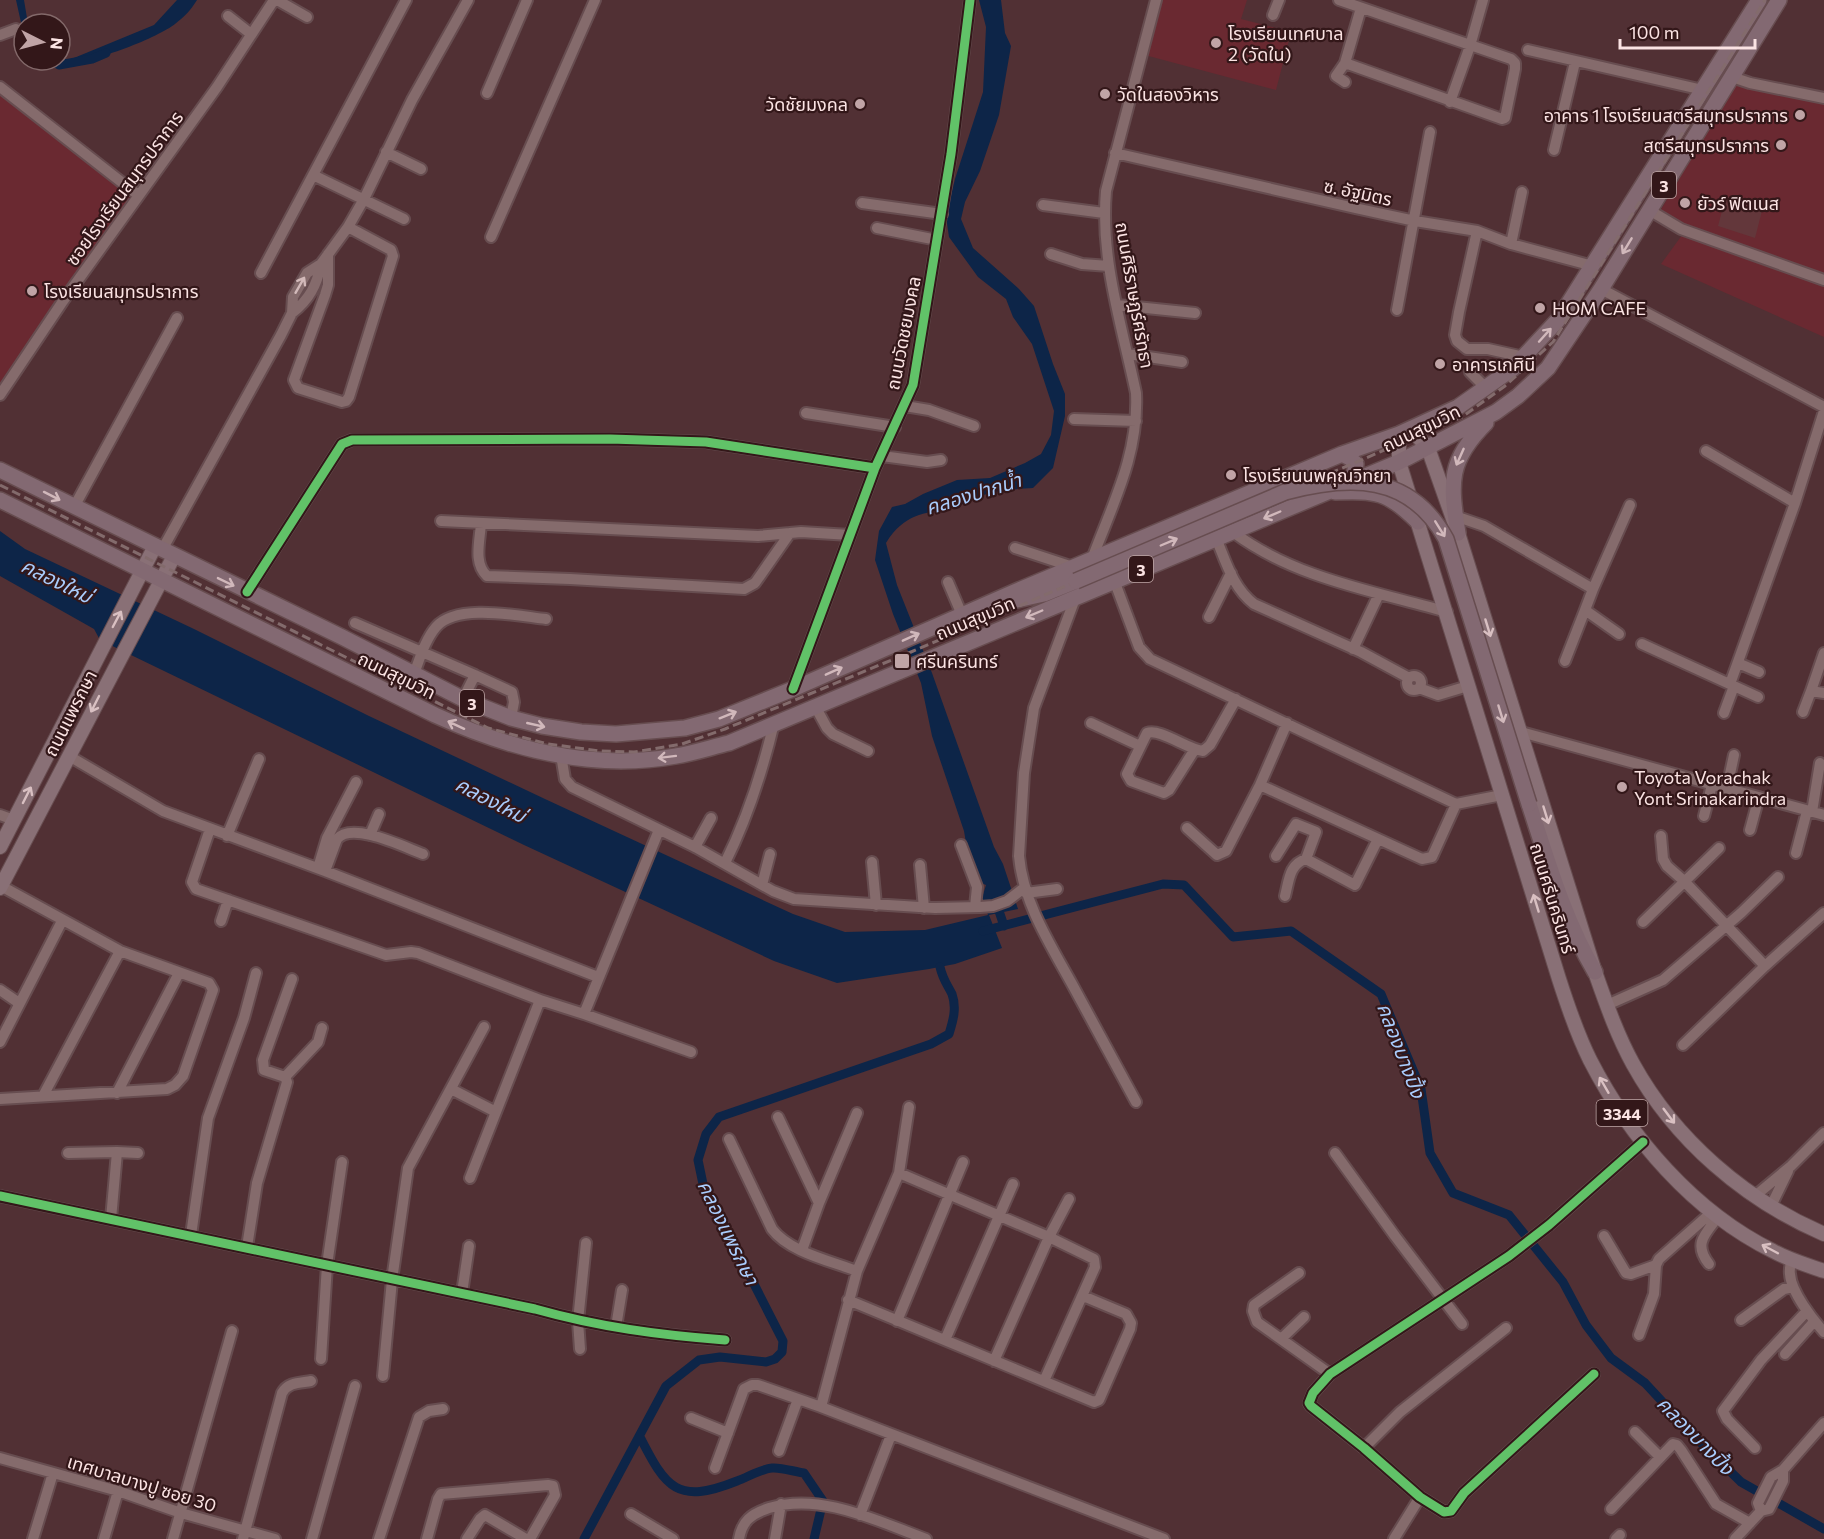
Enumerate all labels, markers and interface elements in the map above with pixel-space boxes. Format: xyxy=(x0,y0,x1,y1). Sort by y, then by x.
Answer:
north arrow xyxy=(12,12,72,72)
scale bar xyxy=(1620,12,1755,50)
text: 100 m xyxy=(1629,21,1679,43)
place label: โรงเรียนเทศบาล 2 (วัดใน) xyxy=(1228,22,1344,65)
marker: โรงเรียนเทศบาล 2 (วัดใน) xyxy=(1209,36,1223,50)
text: N xyxy=(47,37,67,51)
place label: วัดในสองวิหาร xyxy=(1117,83,1219,105)
marker: วัดในสองวิหาร xyxy=(1098,87,1112,101)
place label: วัดชัยมงคล xyxy=(765,93,848,115)
marker: วัดชัยมงคล xyxy=(853,97,867,111)
place label: อาคาร 1 โรงเรียนสตรีสมุทรปราการ xyxy=(1544,104,1788,127)
street label: ซอยโรงเรียนสมุทรปราการ xyxy=(61,106,188,270)
marker: อาคาร 1 โรงเรียนสตรีสมุทรปราการ xyxy=(1793,108,1807,122)
place label: สตรีสมุทรปราการ xyxy=(1644,134,1769,157)
marker: สตรีสมุทรปราการ xyxy=(1774,138,1788,152)
road number: 3 xyxy=(1652,172,1676,198)
street label: ซ. อัฐมิตร xyxy=(1322,174,1394,210)
place label: ยัวร์ ฟิตเนส xyxy=(1697,192,1779,214)
marker: ยัวร์ ฟิตเนส xyxy=(1678,196,1692,210)
street label: ถนนศิริราษฎร์ศรัทธา xyxy=(1111,220,1159,370)
one-way arrow xyxy=(1621,237,1633,254)
street label: ถนนวัดชยมงคล xyxy=(881,274,925,392)
one-way arrow xyxy=(294,277,306,294)
place label: โรงเรียนสมุทรปราการ xyxy=(44,280,199,303)
marker: โรงเรียนสมุทรปราการ xyxy=(25,284,39,298)
place label: HOM CAFE xyxy=(1552,297,1646,319)
marker: HOM CAFE xyxy=(1533,301,1547,315)
one-way arrow xyxy=(1538,328,1552,343)
place label: อาคารเกศินี xyxy=(1452,353,1535,375)
marker: อาคารเกศินี xyxy=(1433,357,1447,371)
street label: ถนนสุขุมวิท xyxy=(1378,400,1464,457)
one-way arrow xyxy=(1454,448,1466,466)
place label: โรงเรียนนพคุณวิทยา xyxy=(1243,464,1391,487)
water label: คลองปากน้ำ xyxy=(922,466,1024,519)
marker: โรงเรียนนพคุณวิทยา xyxy=(1224,468,1238,482)
one-way arrow xyxy=(43,491,61,502)
one-way arrow xyxy=(1263,510,1282,521)
one-way arrow xyxy=(1435,520,1447,537)
one-way arrow xyxy=(1159,536,1177,547)
water label: คลองใหม่ xyxy=(18,553,99,609)
road number: 3 xyxy=(1129,556,1153,582)
one-way arrow xyxy=(217,576,235,588)
street label: ถนนสุขุมวิท xyxy=(932,591,1018,645)
one-way arrow xyxy=(1025,609,1043,620)
one-way arrow xyxy=(112,610,123,628)
one-way arrow xyxy=(1483,618,1494,637)
one-way arrow xyxy=(901,631,919,642)
street label: ถนนสุขุมวิท xyxy=(354,647,440,704)
place label: ศรีนครินทร์ xyxy=(916,650,999,672)
marker: ศรีนครินทร์ xyxy=(893,652,911,670)
one-way arrow xyxy=(824,665,842,676)
street label: ถนนแพรกษา xyxy=(39,666,101,760)
road number: 3 xyxy=(460,690,484,716)
one-way arrow xyxy=(89,694,101,712)
one-way arrow xyxy=(1496,704,1507,723)
one-way arrow xyxy=(719,709,737,720)
one-way arrow xyxy=(448,718,466,730)
one-way arrow xyxy=(527,719,546,731)
one-way arrow xyxy=(658,752,678,763)
place label: Toyota Vorachak Yont Srinakarindra xyxy=(1634,766,1786,809)
water label: คลองใหม่ xyxy=(452,771,533,828)
marker: Toyota Vorachak Yont Srinakarindra xyxy=(1615,780,1629,794)
one-way arrow xyxy=(21,786,33,804)
one-way arrow xyxy=(1541,805,1552,824)
street label: ถนนศรีนครินทร์ xyxy=(1526,840,1581,957)
one-way arrow xyxy=(1529,894,1540,913)
water label: คลองบางปิ้ง xyxy=(1373,999,1432,1102)
one-way arrow xyxy=(1598,1076,1609,1094)
road number: 3344 xyxy=(1596,1100,1648,1126)
one-way arrow xyxy=(1663,1108,1675,1124)
water label: คลองแพรกษา xyxy=(693,1176,765,1289)
one-way arrow xyxy=(1762,1243,1779,1255)
water label: คลองบางปิ้ง xyxy=(1653,1391,1740,1480)
street label: เทศบาลบางปู ซอย 30 xyxy=(64,1450,219,1518)

